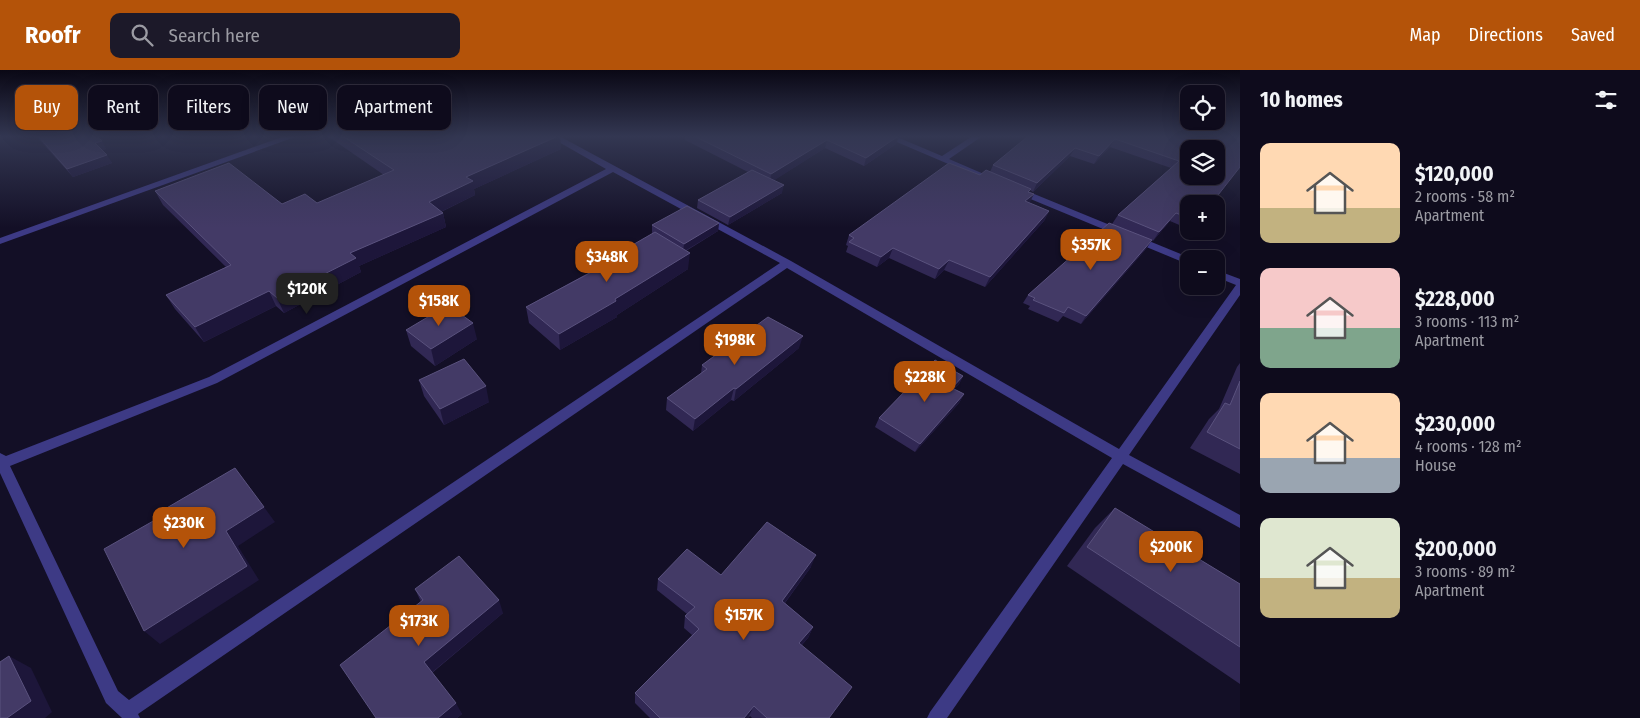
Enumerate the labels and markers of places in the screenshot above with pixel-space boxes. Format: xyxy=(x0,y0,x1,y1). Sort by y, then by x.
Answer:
pin: $357K xyxy=(1056,228,1126,271)
pin: $348K xyxy=(572,240,642,283)
pin: $120K xyxy=(272,272,342,315)
pin: $158K xyxy=(404,284,474,327)
pin: $198K xyxy=(700,324,770,366)
pin: $228K xyxy=(890,360,960,403)
pin: $230K xyxy=(149,506,219,549)
pin: $200K xyxy=(1136,530,1206,573)
pin: $157K xyxy=(709,598,779,641)
pin: $173K xyxy=(384,604,454,647)

